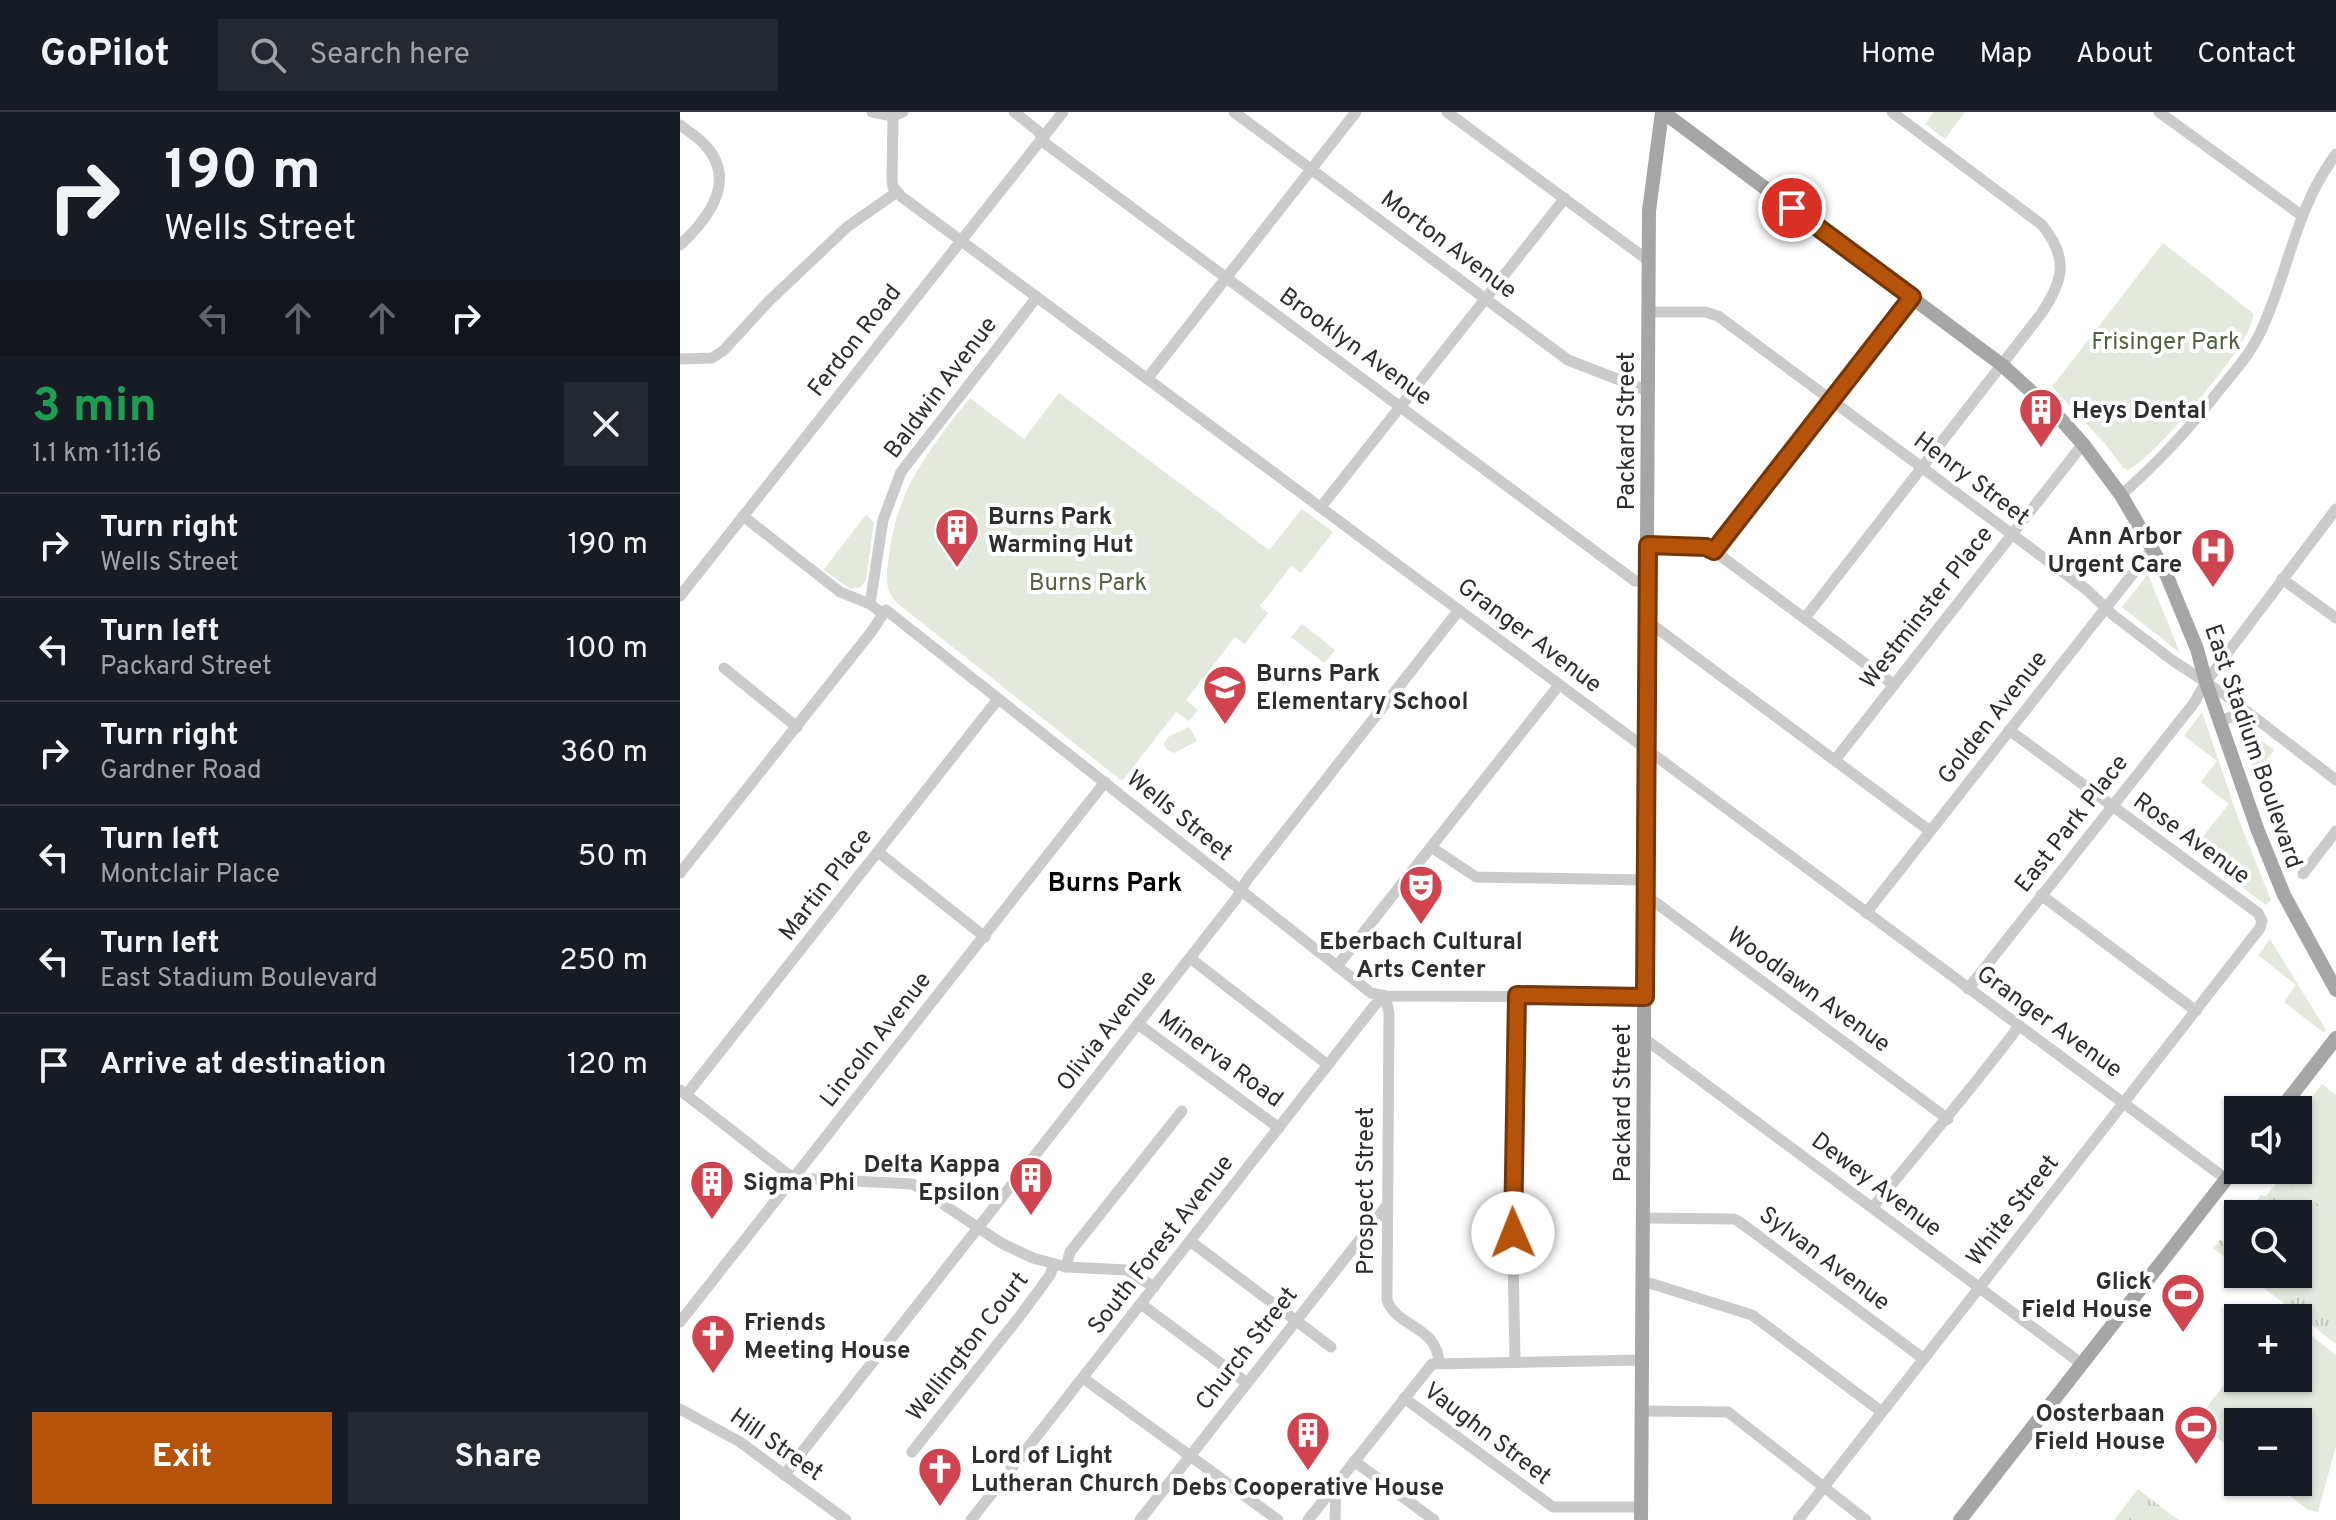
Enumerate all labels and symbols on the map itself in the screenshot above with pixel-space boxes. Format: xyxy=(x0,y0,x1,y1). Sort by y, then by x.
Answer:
pin xyxy=(1758,174,1826,242)
street label: Morton Avenue xyxy=(1374,185,1522,307)
street label: Ferdon Road xyxy=(802,279,909,404)
street label: Brooklyn Avenue xyxy=(1272,282,1437,413)
street label: Baldwin Avenue xyxy=(878,311,1005,465)
park label: Frisinger Park xyxy=(2091,328,2241,358)
street label: Packard Street xyxy=(1613,352,1643,510)
building icon: Heys Dental xyxy=(2017,386,2065,449)
place label: Heys Dental xyxy=(2072,397,2207,427)
street label: Henry Street xyxy=(1907,426,2035,533)
place label: Burns Park Warming Hut xyxy=(988,503,1133,561)
building icon: Burns Park Warming Hut xyxy=(933,506,981,569)
street label: Westminster Place xyxy=(1855,521,2001,696)
place label: Ann Arbor Urgent Care xyxy=(2048,523,2182,581)
hospital icon: Ann Arbor Urgent Care xyxy=(2189,526,2237,589)
park label: Burns Park xyxy=(1029,569,1147,599)
street label: Granger Avenue xyxy=(1451,573,1607,701)
street label: East Stadium Boulevard xyxy=(2196,621,2308,873)
street label: Golden Avenue xyxy=(1932,645,2055,791)
place label: Burns Park Elementary School xyxy=(1256,660,1468,718)
school or university icon: Burns Park Elementary School xyxy=(1201,663,1249,726)
street label: East Park Place xyxy=(2009,749,2136,899)
street label: Wells Street xyxy=(1120,765,1238,869)
street label: Rose Avenue xyxy=(2126,787,2255,892)
street label: Martin Place xyxy=(773,823,880,947)
theatre icon: Eberbach Cultural Arts Center xyxy=(1397,863,1445,926)
district label: Burns Park xyxy=(1048,868,1182,901)
street label: Woodlawn Avenue xyxy=(1720,921,1896,1060)
place label: Eberbach Cultural Arts Center xyxy=(1319,928,1523,986)
street label: Granger Avenue xyxy=(1970,960,2128,1086)
street label: Olivia Avenue xyxy=(1051,965,1164,1098)
street label: Lincoln Avenue xyxy=(814,967,939,1114)
street label: Minerva Road xyxy=(1151,1004,1288,1115)
street label: Packard Street xyxy=(1609,1024,1639,1182)
street label: Prospect Street xyxy=(1352,1107,1382,1275)
street label: Dewey Avenue xyxy=(1805,1127,1947,1244)
street label: South Forest Avenue xyxy=(1082,1149,1241,1341)
street label: White Street xyxy=(1961,1150,2066,1273)
place label: Delta Kappa Epsilon xyxy=(863,1151,1000,1209)
building icon: Delta Kappa Epsilon xyxy=(1007,1154,1055,1217)
building icon: Sigma Phi xyxy=(688,1158,736,1221)
place label: Sigma Phi xyxy=(743,1169,855,1199)
position arrow xyxy=(1471,1191,1555,1275)
street label: Sylvan Avenue xyxy=(1752,1201,1895,1319)
street label: Wellington Court xyxy=(901,1267,1036,1428)
place label: Glick Field House xyxy=(2021,1268,2152,1326)
sports icon: Glick Field House xyxy=(2159,1271,2207,1334)
street label: Church Street xyxy=(1190,1281,1305,1417)
place label: Friends Meeting House xyxy=(744,1309,910,1367)
church icon: Friends Meeting House xyxy=(689,1312,737,1375)
street label: Vaughn Street xyxy=(1417,1377,1557,1492)
place label: Oosterbaan Field House xyxy=(2034,1400,2165,1458)
street label: Hill Street xyxy=(723,1403,828,1489)
sports icon: Oosterbaan Field House xyxy=(2172,1403,2220,1466)
building icon: Debs Cooperative House xyxy=(1284,1409,1332,1472)
place label: Lord of Light Lutheran Church xyxy=(971,1442,1159,1500)
church icon: Lord of Light Lutheran Church xyxy=(916,1445,964,1508)
place label: Debs Cooperative House xyxy=(1172,1474,1444,1504)

